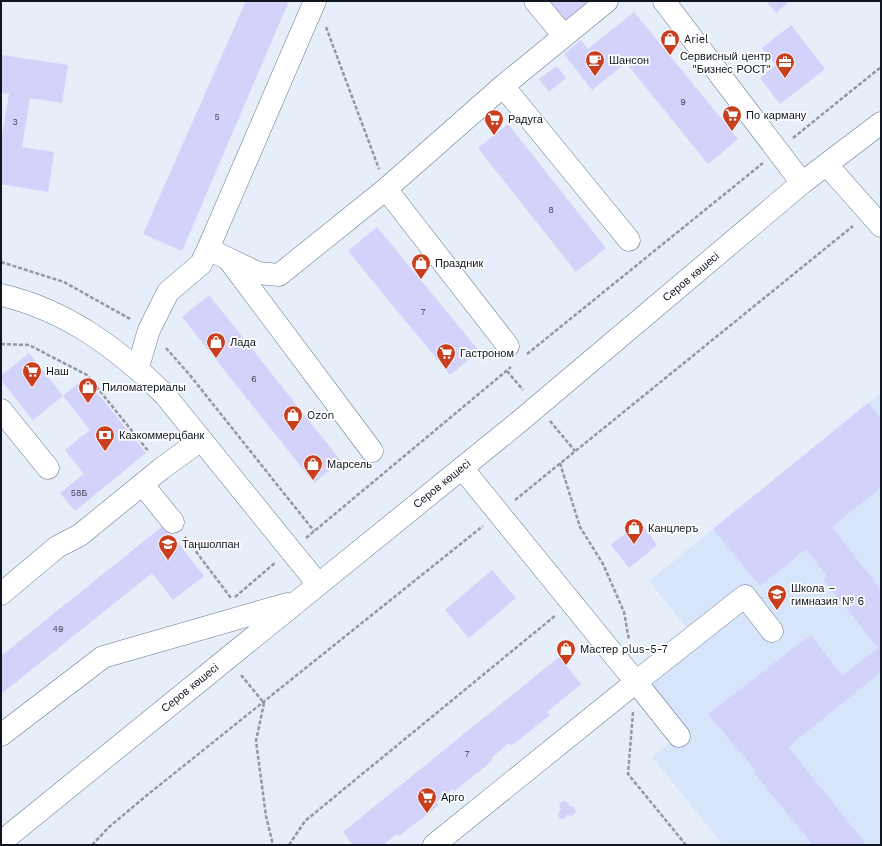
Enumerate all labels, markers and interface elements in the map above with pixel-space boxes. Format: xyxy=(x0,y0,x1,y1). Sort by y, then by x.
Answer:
shop icon: Ariel xyxy=(659,28,681,56)
place label: Ariel xyxy=(684,33,709,46)
cafe icon: Шансон xyxy=(584,49,606,77)
place label: Сервисный центр "Бизнес РОСТ" xyxy=(680,50,771,76)
office icon: Сервисный центр "Бизнес РОСТ" xyxy=(774,51,796,79)
place label: Шансон xyxy=(609,54,649,67)
house number: 9 xyxy=(680,97,686,107)
supermarket icon: По карману xyxy=(721,104,743,132)
supermarket icon: Радуга xyxy=(483,108,505,136)
place label: По карману xyxy=(746,109,807,122)
house number: 5 xyxy=(214,112,220,122)
place label: Радуга xyxy=(508,113,544,126)
house number: 3 xyxy=(12,117,18,127)
house number: 8 xyxy=(548,205,554,215)
street label: Серов көшесі xyxy=(660,250,722,304)
shop icon: Праздник xyxy=(410,252,432,280)
place label: Праздник xyxy=(435,257,483,270)
house number: 7 xyxy=(420,307,426,317)
shop icon: Лада xyxy=(205,331,227,359)
place label: Лада xyxy=(230,336,257,349)
supermarket icon: Гастроном xyxy=(435,342,457,370)
place label: Гастроном xyxy=(460,347,514,360)
supermarket icon: Наш xyxy=(21,360,43,388)
place label: Наш xyxy=(46,365,69,378)
house number: 6 xyxy=(251,374,257,384)
shop icon: Пиломатериалы xyxy=(77,376,99,404)
place label: Пиломатериалы xyxy=(102,381,186,394)
shop icon: Ozon xyxy=(282,404,304,432)
place label: Ozon xyxy=(307,409,334,422)
bank icon: Казкоммерцбанк xyxy=(94,424,116,452)
place label: Казкоммерцбанк xyxy=(119,429,204,442)
shop icon: Марсель xyxy=(302,453,324,481)
street label: Серов көшесі xyxy=(411,457,473,511)
place label: Марсель xyxy=(327,458,372,471)
house number: 58Б xyxy=(71,488,87,498)
shop icon: Канцлеръ xyxy=(623,517,645,545)
place label: Канцлеръ xyxy=(648,522,699,535)
school or university icon: Таңшолпан xyxy=(157,533,179,561)
place label: Таңшолпан xyxy=(182,538,240,551)
place label: Школа – гимназия № 6 xyxy=(791,582,864,608)
school or university icon: Школа – гимназия № 6 xyxy=(766,583,788,611)
house number: 49 xyxy=(52,624,64,634)
shop icon: Мастер plus-5-7 xyxy=(555,638,577,666)
place label: Мастер plus-5-7 xyxy=(580,643,668,656)
street label: Серов көшесі xyxy=(159,661,221,715)
house number: 7 xyxy=(464,749,470,759)
supermarket icon: Арго xyxy=(416,786,438,814)
place label: Арго xyxy=(441,791,464,804)

